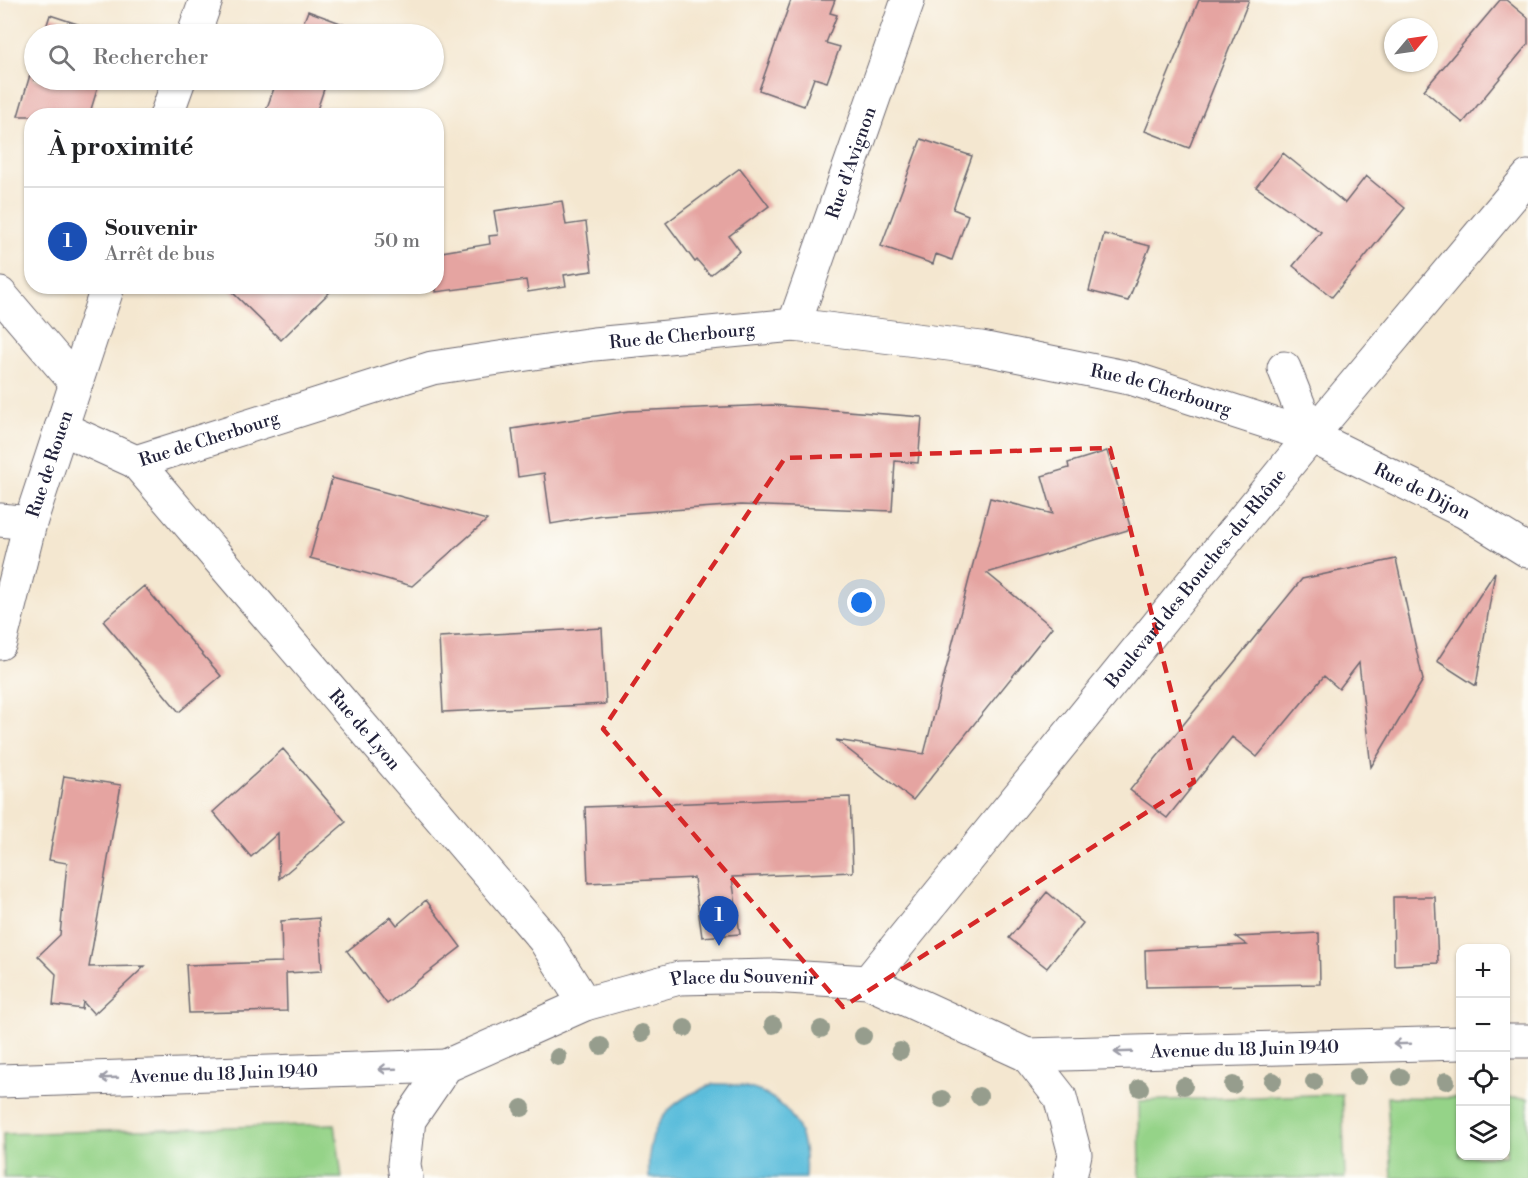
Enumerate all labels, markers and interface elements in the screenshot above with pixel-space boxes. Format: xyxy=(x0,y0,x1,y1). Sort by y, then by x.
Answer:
north arrow xyxy=(1384,18,1438,72)
search box xyxy=(24,24,444,90)
icon: search xyxy=(45,41,78,74)
text: Rechercher xyxy=(93,44,208,71)
street label: Rue d'Avignon xyxy=(821,103,881,222)
text: À proximité xyxy=(48,131,193,163)
text: Souvenir xyxy=(105,215,198,242)
text: 1 xyxy=(63,229,72,254)
text: 50 m xyxy=(374,229,420,254)
text: Arrêt de bus xyxy=(105,242,215,267)
street label: Rue de Cherbourg xyxy=(608,317,756,354)
street label: Rue de Cherbourg xyxy=(1088,359,1235,421)
street label: Rue de Cherbourg xyxy=(136,406,283,472)
street label: Rue de Rouen xyxy=(21,407,78,520)
street label: Rue de Dijon xyxy=(1370,457,1475,525)
street label: Boulevard des Bouches-du-Rhône xyxy=(1099,464,1291,693)
your location xyxy=(847,588,876,617)
street label: Rue de Lyon xyxy=(324,684,406,775)
pin: 1 xyxy=(700,896,738,946)
map controls xyxy=(1456,944,1510,1160)
button: + xyxy=(1456,944,1510,998)
street label: Place du Souvenir xyxy=(668,964,817,991)
button: − xyxy=(1456,998,1510,1052)
street label: Avenue du 18 Juin 1940 xyxy=(1149,1035,1340,1063)
one-way arrow xyxy=(1393,1039,1413,1050)
one-way arrow xyxy=(1114,1047,1134,1058)
button: locate xyxy=(1456,1052,1510,1106)
street label: Avenue du 18 Juin 1940 xyxy=(128,1059,319,1088)
one-way arrow xyxy=(378,1063,398,1075)
one-way arrow xyxy=(99,1072,119,1083)
button: layers xyxy=(1456,1106,1510,1160)

